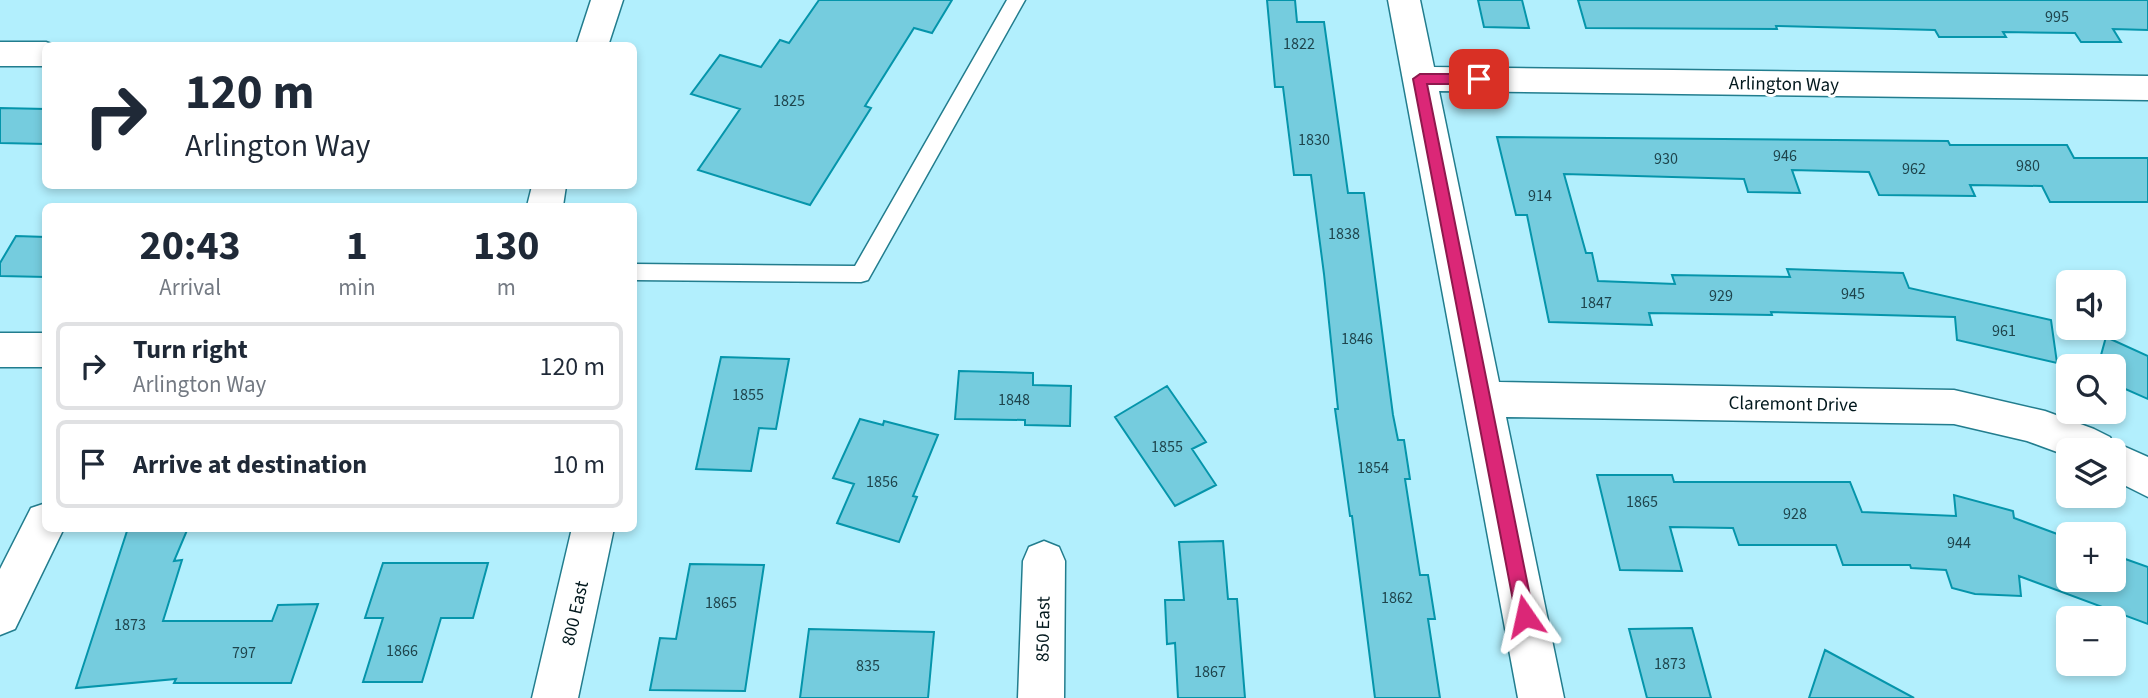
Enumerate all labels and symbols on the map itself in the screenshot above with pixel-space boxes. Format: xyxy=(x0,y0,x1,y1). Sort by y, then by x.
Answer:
house number: 995 xyxy=(2045,6,2069,28)
house number: 1822 xyxy=(1283,33,1315,55)
pin xyxy=(1449,49,1509,109)
street label: Arlington Way xyxy=(1729,70,1839,99)
house number: 1825 xyxy=(773,90,805,112)
house number: 1830 xyxy=(1298,129,1330,151)
house number: 946 xyxy=(1773,145,1797,167)
house number: 930 xyxy=(1654,148,1678,170)
house number: 980 xyxy=(2016,155,2040,177)
house number: 962 xyxy=(1902,158,1926,180)
house number: 914 xyxy=(1528,185,1552,207)
house number: 1838 xyxy=(1328,223,1360,245)
house number: 945 xyxy=(1841,283,1865,305)
house number: 929 xyxy=(1709,285,1733,307)
house number: 1847 xyxy=(1580,292,1612,314)
house number: 961 xyxy=(1992,320,2016,342)
house number: 1846 xyxy=(1341,328,1373,350)
house number: 1855 xyxy=(732,384,764,406)
house number: 1848 xyxy=(998,389,1030,411)
street label: Claremont Drive xyxy=(1728,390,1858,419)
house number: 1855 xyxy=(1151,436,1183,458)
house number: 1854 xyxy=(1357,457,1389,479)
house number: 1856 xyxy=(866,471,898,493)
house number: 1865 xyxy=(1626,491,1658,513)
house number: 928 xyxy=(1783,503,1807,525)
house number: 944 xyxy=(1947,532,1971,554)
street label: 800 East xyxy=(555,578,596,648)
position arrow xyxy=(1488,579,1562,653)
house number: 1862 xyxy=(1381,587,1413,609)
house number: 1865 xyxy=(705,592,737,614)
street label: 850 East xyxy=(1029,595,1058,662)
house number: 1873 xyxy=(114,614,146,636)
house number: 1866 xyxy=(386,640,418,662)
house number: 797 xyxy=(232,642,256,664)
house number: 1873 xyxy=(1654,653,1686,675)
house number: 835 xyxy=(856,655,880,677)
house number: 1867 xyxy=(1194,661,1226,683)

